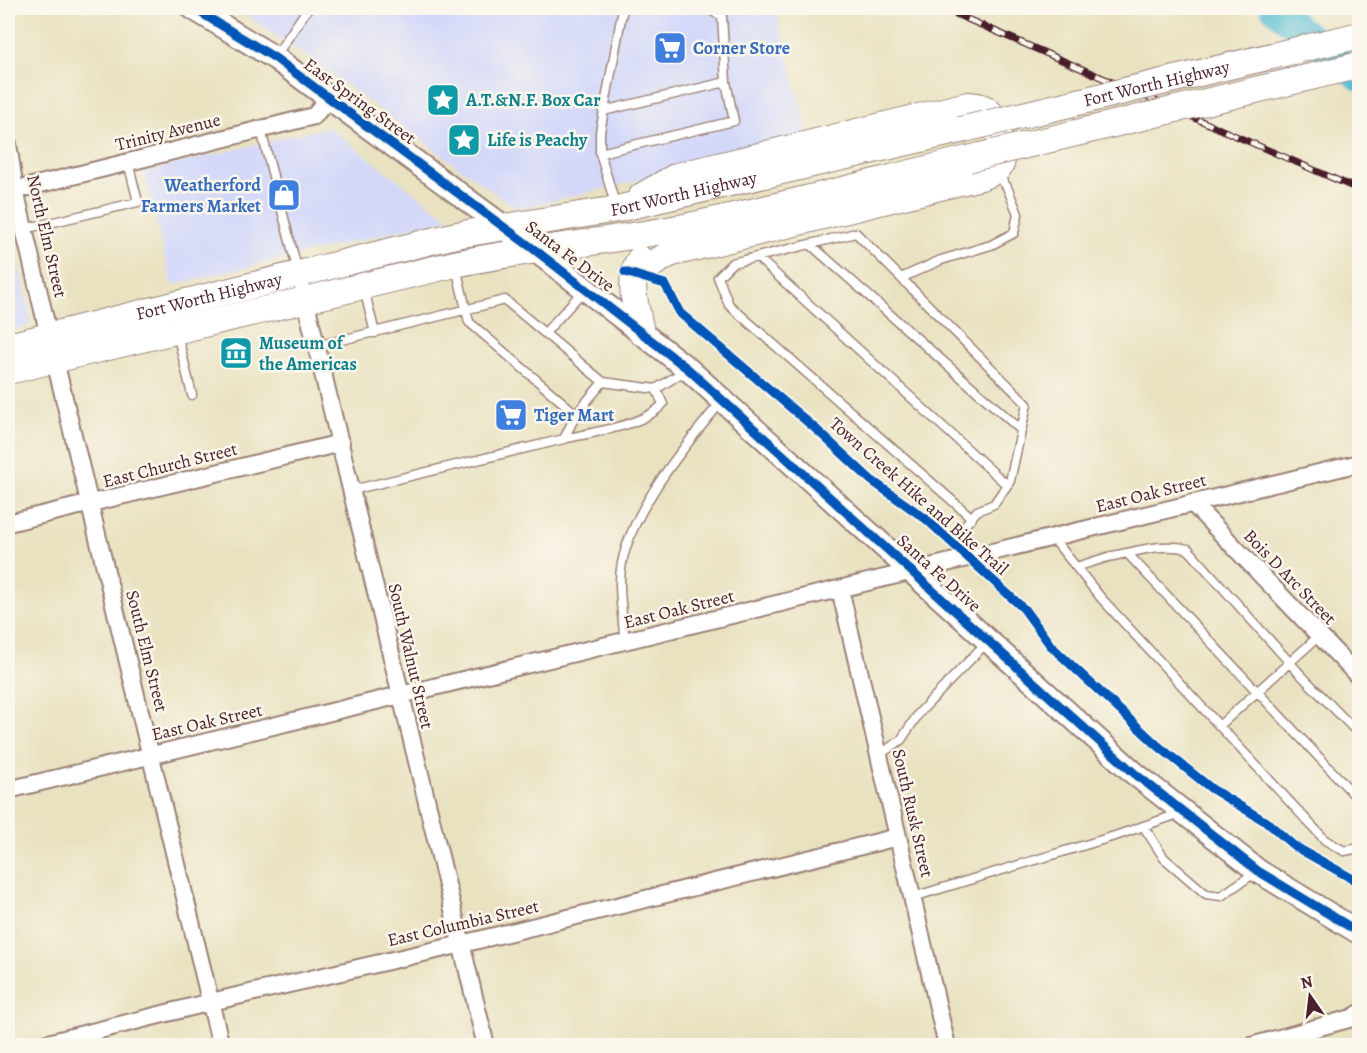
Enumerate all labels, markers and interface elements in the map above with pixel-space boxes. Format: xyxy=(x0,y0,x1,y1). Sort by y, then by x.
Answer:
supermarket icon: Corner Store xyxy=(652,30,688,66)
place label: Corner Store xyxy=(693,36,790,60)
street label: East Spring Street xyxy=(299,52,421,150)
street label: Fort Worth Highway xyxy=(1081,54,1233,112)
place icon: A.T.&N.F. Box Car xyxy=(425,82,461,118)
place label: A.T.&N.F. Box Car xyxy=(465,88,601,112)
street label: Trinity Avenue xyxy=(113,107,223,157)
place icon: Life is Peachy xyxy=(446,122,482,158)
place label: Life is Peachy xyxy=(487,128,588,152)
street label: Fort Worth Highway xyxy=(609,165,760,222)
street label: North Elm Street xyxy=(21,172,73,300)
place label: Weatherford Farmers Market xyxy=(141,173,261,218)
shop icon: Weatherford Farmers Market xyxy=(266,177,302,213)
street label: Santa Fe Drive xyxy=(521,215,619,297)
street label: Fort Worth Highway xyxy=(133,266,285,326)
place label: Museum of the Americas xyxy=(259,331,357,376)
museum icon: Museum of the Americas xyxy=(218,335,254,371)
supermarket icon: Tiger Mart xyxy=(493,397,529,433)
place label: Tiger Mart xyxy=(534,403,614,427)
street label: Town Creek Hike and Bike Trail xyxy=(824,412,1014,581)
street label: East Church Street xyxy=(100,437,240,493)
street label: East Oak Street xyxy=(1093,468,1209,518)
street label: Bois D Arc Street xyxy=(1238,524,1342,630)
street label: Santa Fe Drive xyxy=(892,529,986,617)
street label: South Walnut Street xyxy=(383,581,439,731)
street label: East Oak Street xyxy=(621,584,737,634)
street label: South Elm Street xyxy=(120,588,174,715)
street label: East Oak Street xyxy=(149,698,265,746)
street label: South Rusk Street xyxy=(887,746,939,880)
street label: East Columbia Street xyxy=(385,894,541,952)
north arrow xyxy=(1280,966,1340,1026)
text: N xyxy=(1298,970,1315,994)

